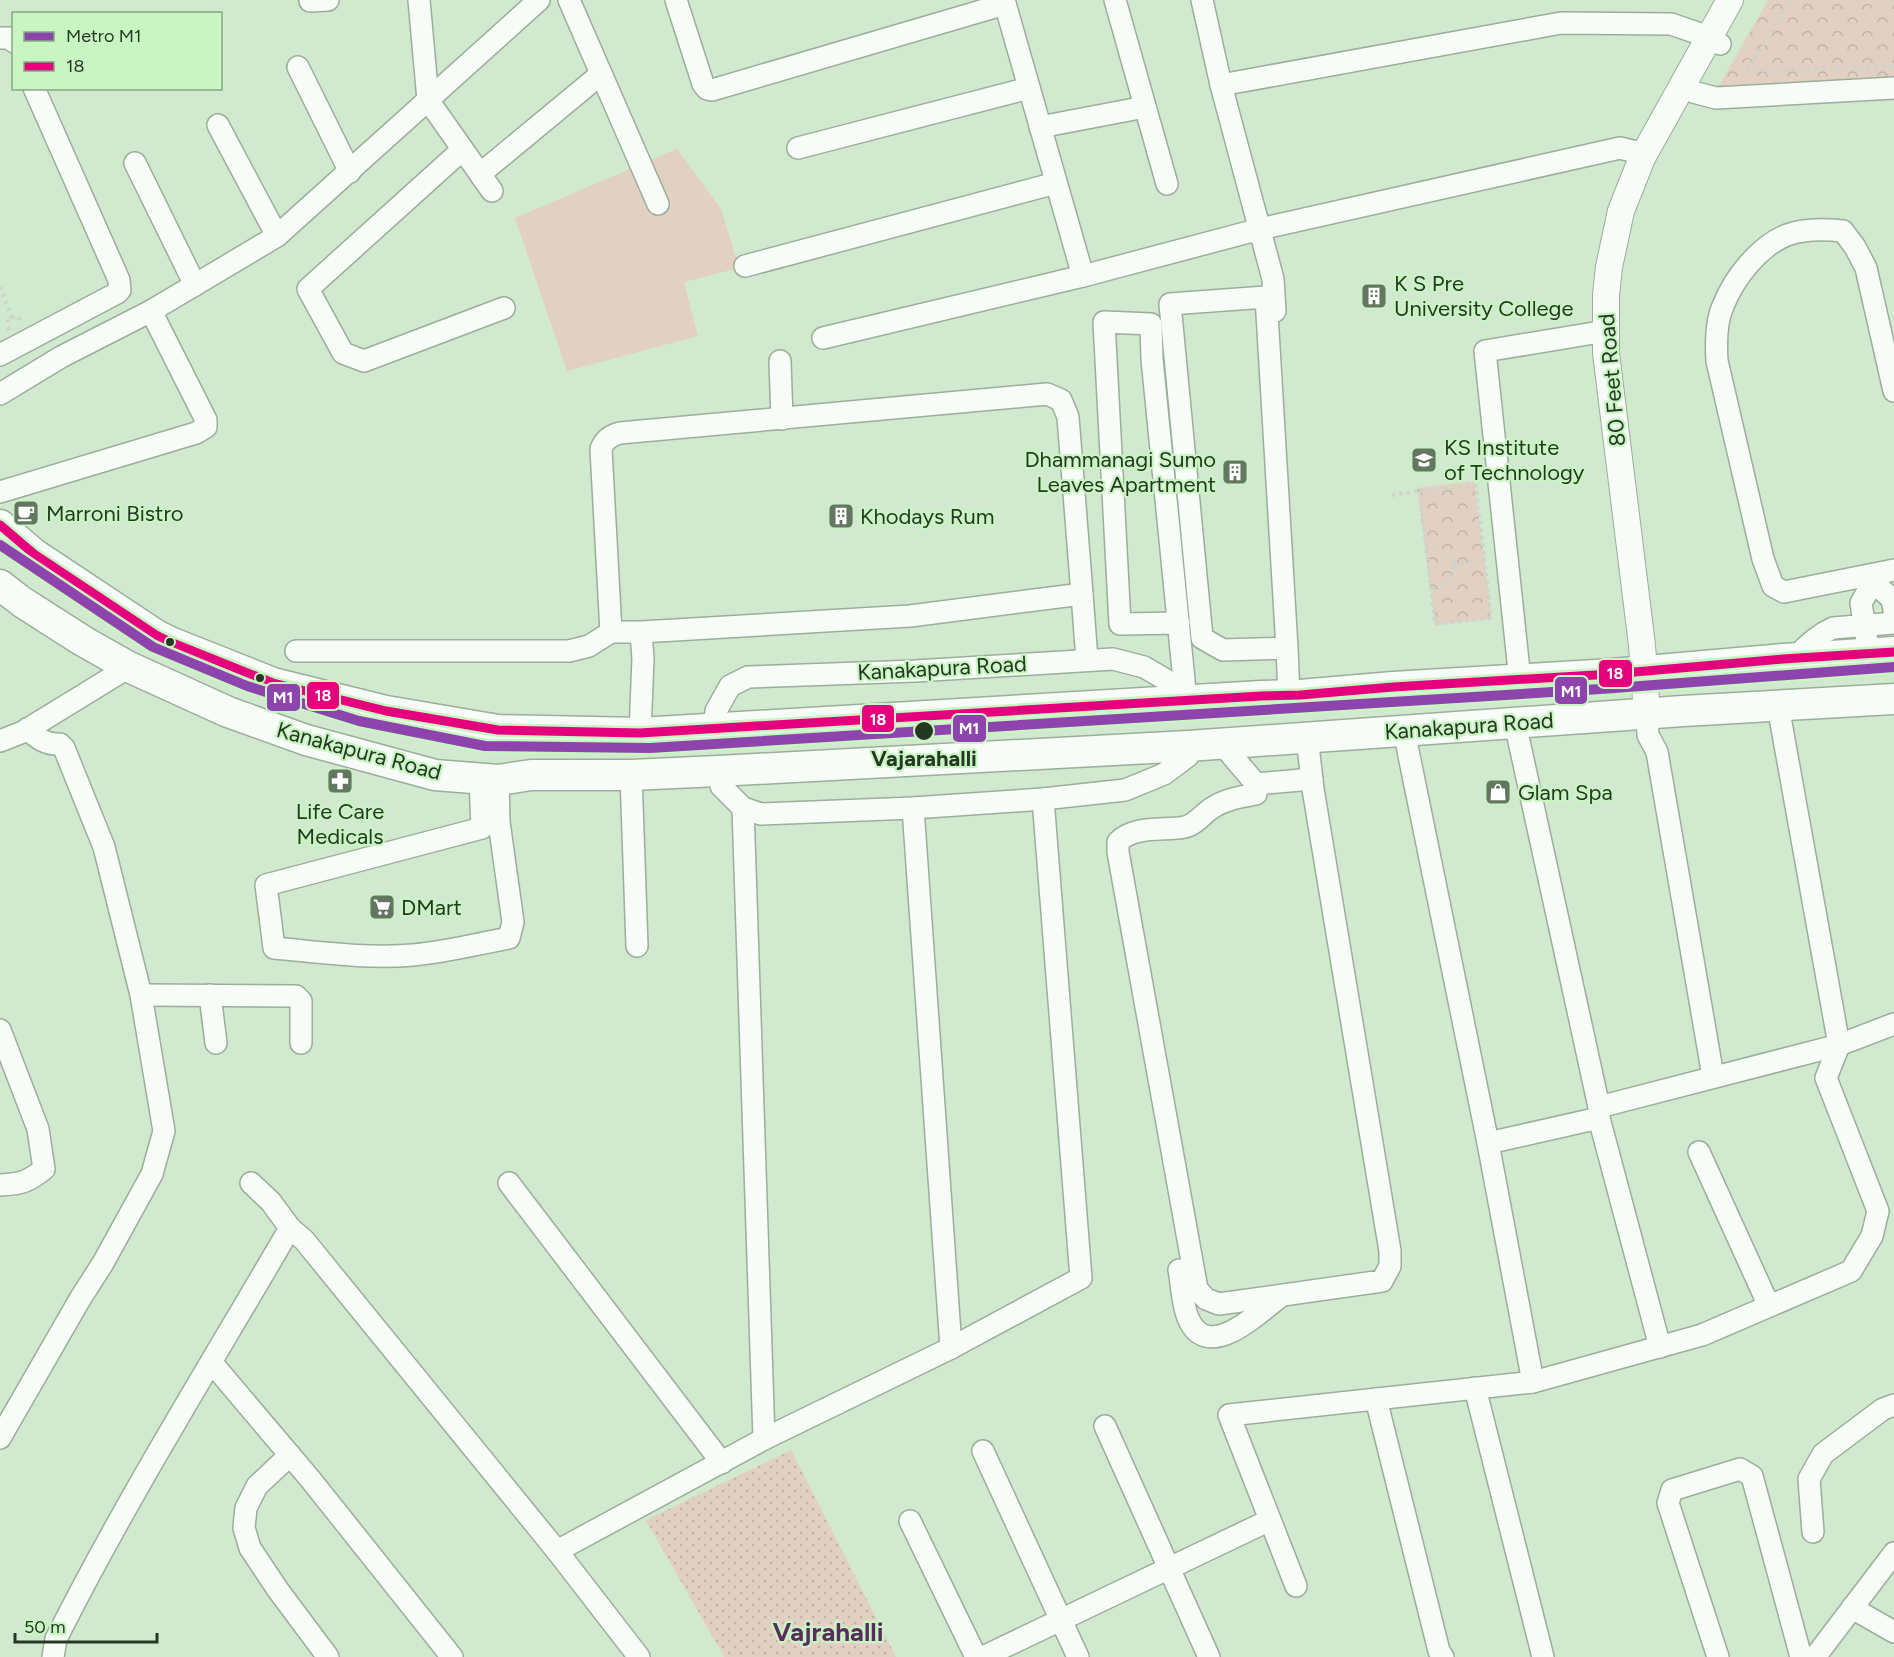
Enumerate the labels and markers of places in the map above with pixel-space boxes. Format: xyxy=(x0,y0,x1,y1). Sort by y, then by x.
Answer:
place label: K S Pre University College xyxy=(1394,270,1573,322)
building icon: K S Pre University College xyxy=(1359,281,1389,311)
place label: KS Institute of Technology xyxy=(1444,434,1585,486)
school or university icon: KS Institute of Technology xyxy=(1409,445,1439,475)
place label: Dhammanagi Sumo Leaves Apartment xyxy=(1024,446,1216,498)
building icon: Dhammanagi Sumo Leaves Apartment xyxy=(1220,457,1250,487)
cafe icon: Marroni Bistro xyxy=(11,498,41,528)
place label: Marroni Bistro xyxy=(46,500,184,527)
building icon: Khodays Rum xyxy=(826,501,856,531)
place label: Khodays Rum xyxy=(860,503,994,530)
unlabelled marker xyxy=(164,636,176,648)
unlabelled marker xyxy=(254,672,266,684)
marker: Vajarahalli xyxy=(913,720,935,742)
place label: Vajarahalli xyxy=(871,745,977,772)
pharmacy icon: Life Care Medicals xyxy=(325,766,355,796)
shop icon: Glam Spa xyxy=(1483,777,1513,807)
place label: Glam Spa xyxy=(1518,779,1613,806)
place label: Life Care Medicals xyxy=(296,798,384,850)
supermarket icon: DMart xyxy=(367,892,397,922)
place label: DMart xyxy=(401,894,462,921)

